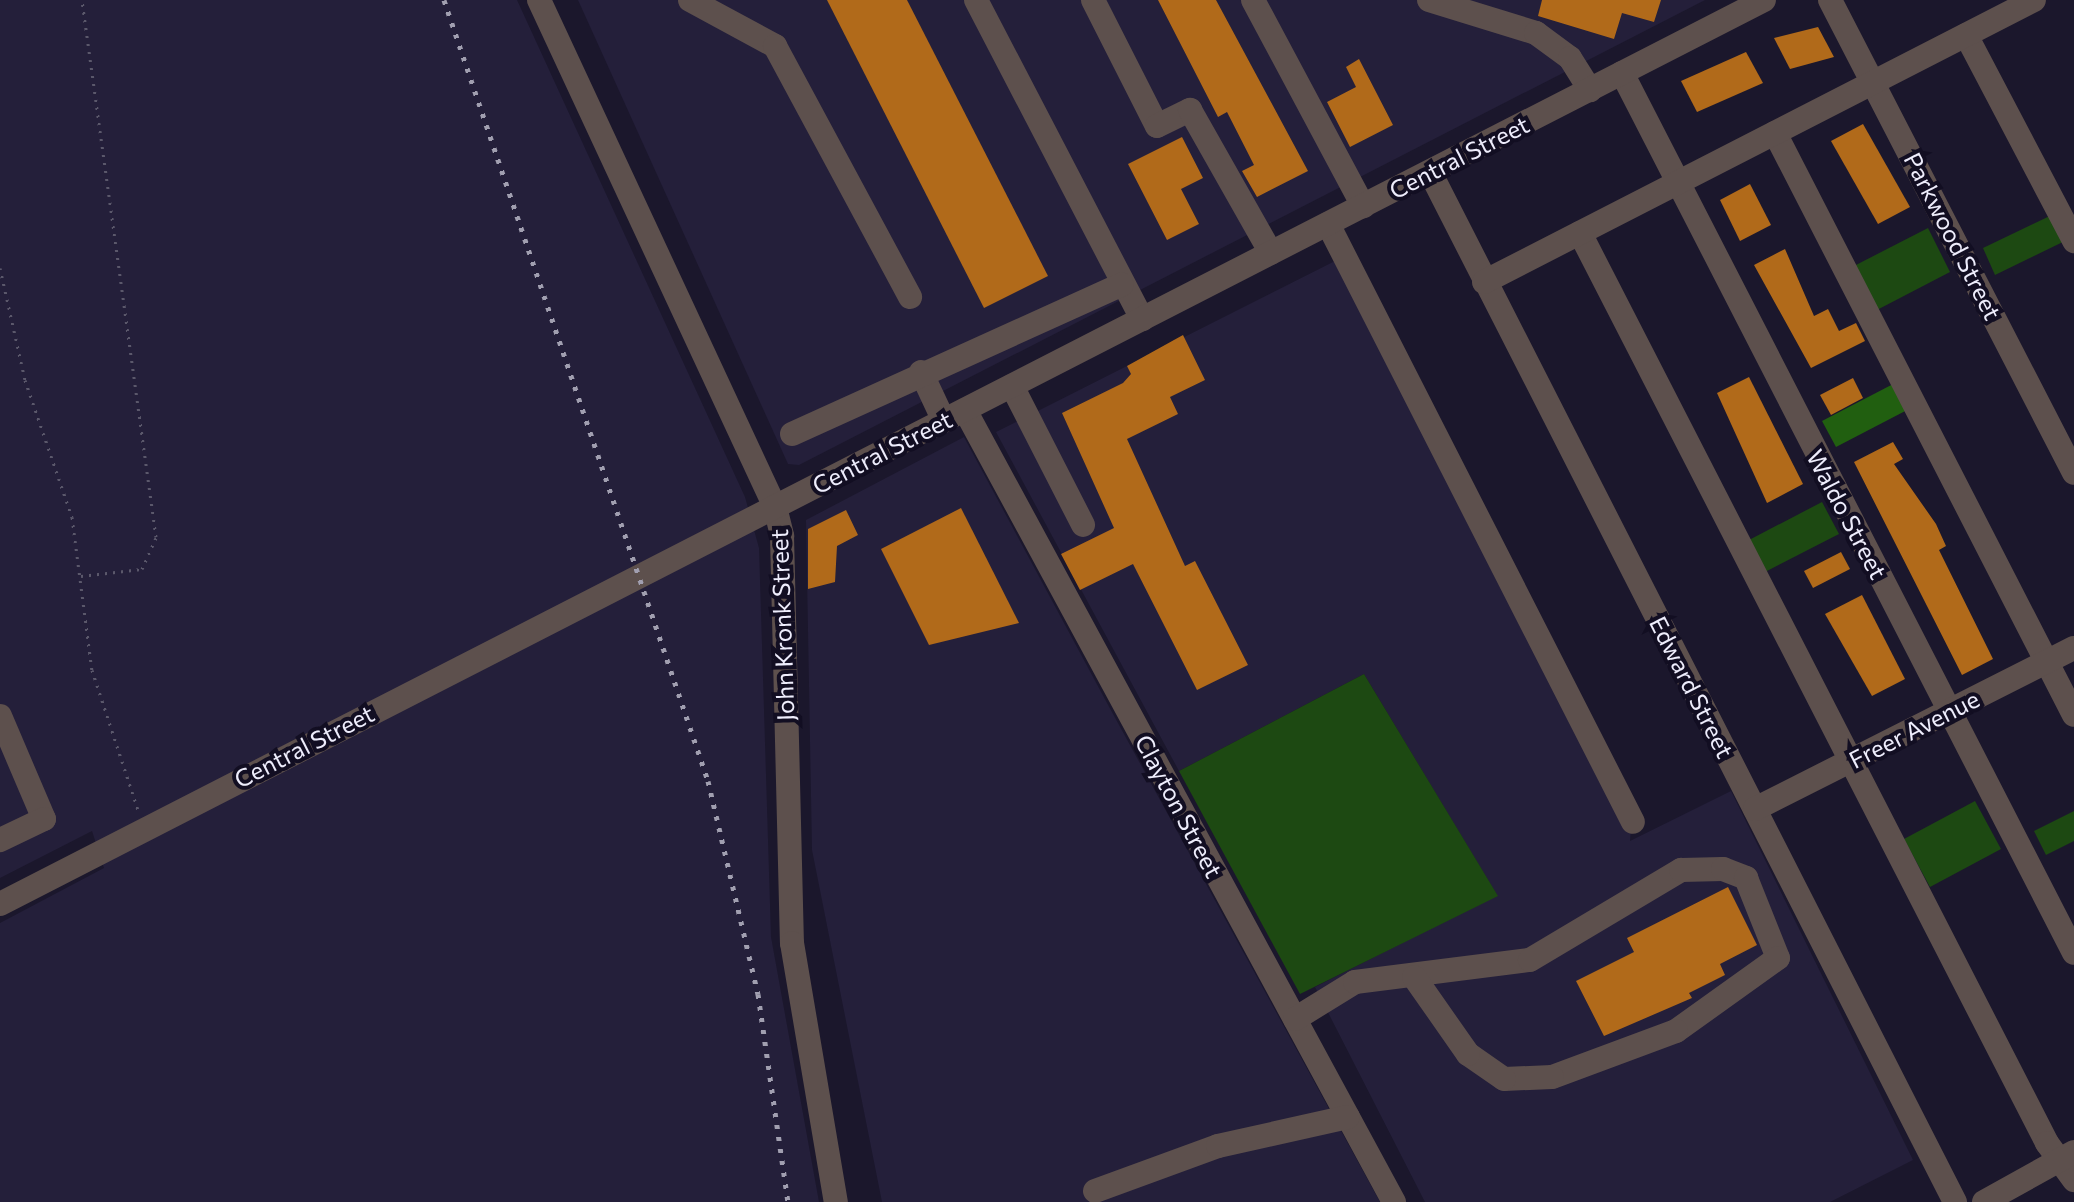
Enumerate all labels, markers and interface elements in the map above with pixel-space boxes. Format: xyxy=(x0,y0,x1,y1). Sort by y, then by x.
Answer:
street label: Central Street xyxy=(1384,109,1534,205)
street label: Parkwood Street xyxy=(1898,148,2008,324)
street label: Central Street xyxy=(807,404,957,500)
street label: Waldo Street xyxy=(1801,444,1893,584)
street label: John Kronk Street xyxy=(764,528,800,722)
street label: Edward Street xyxy=(1644,611,1740,763)
street label: Freer Avenue xyxy=(1844,684,1984,774)
street label: Central Street xyxy=(229,698,379,794)
street label: Clayton Street xyxy=(1129,730,1229,882)

